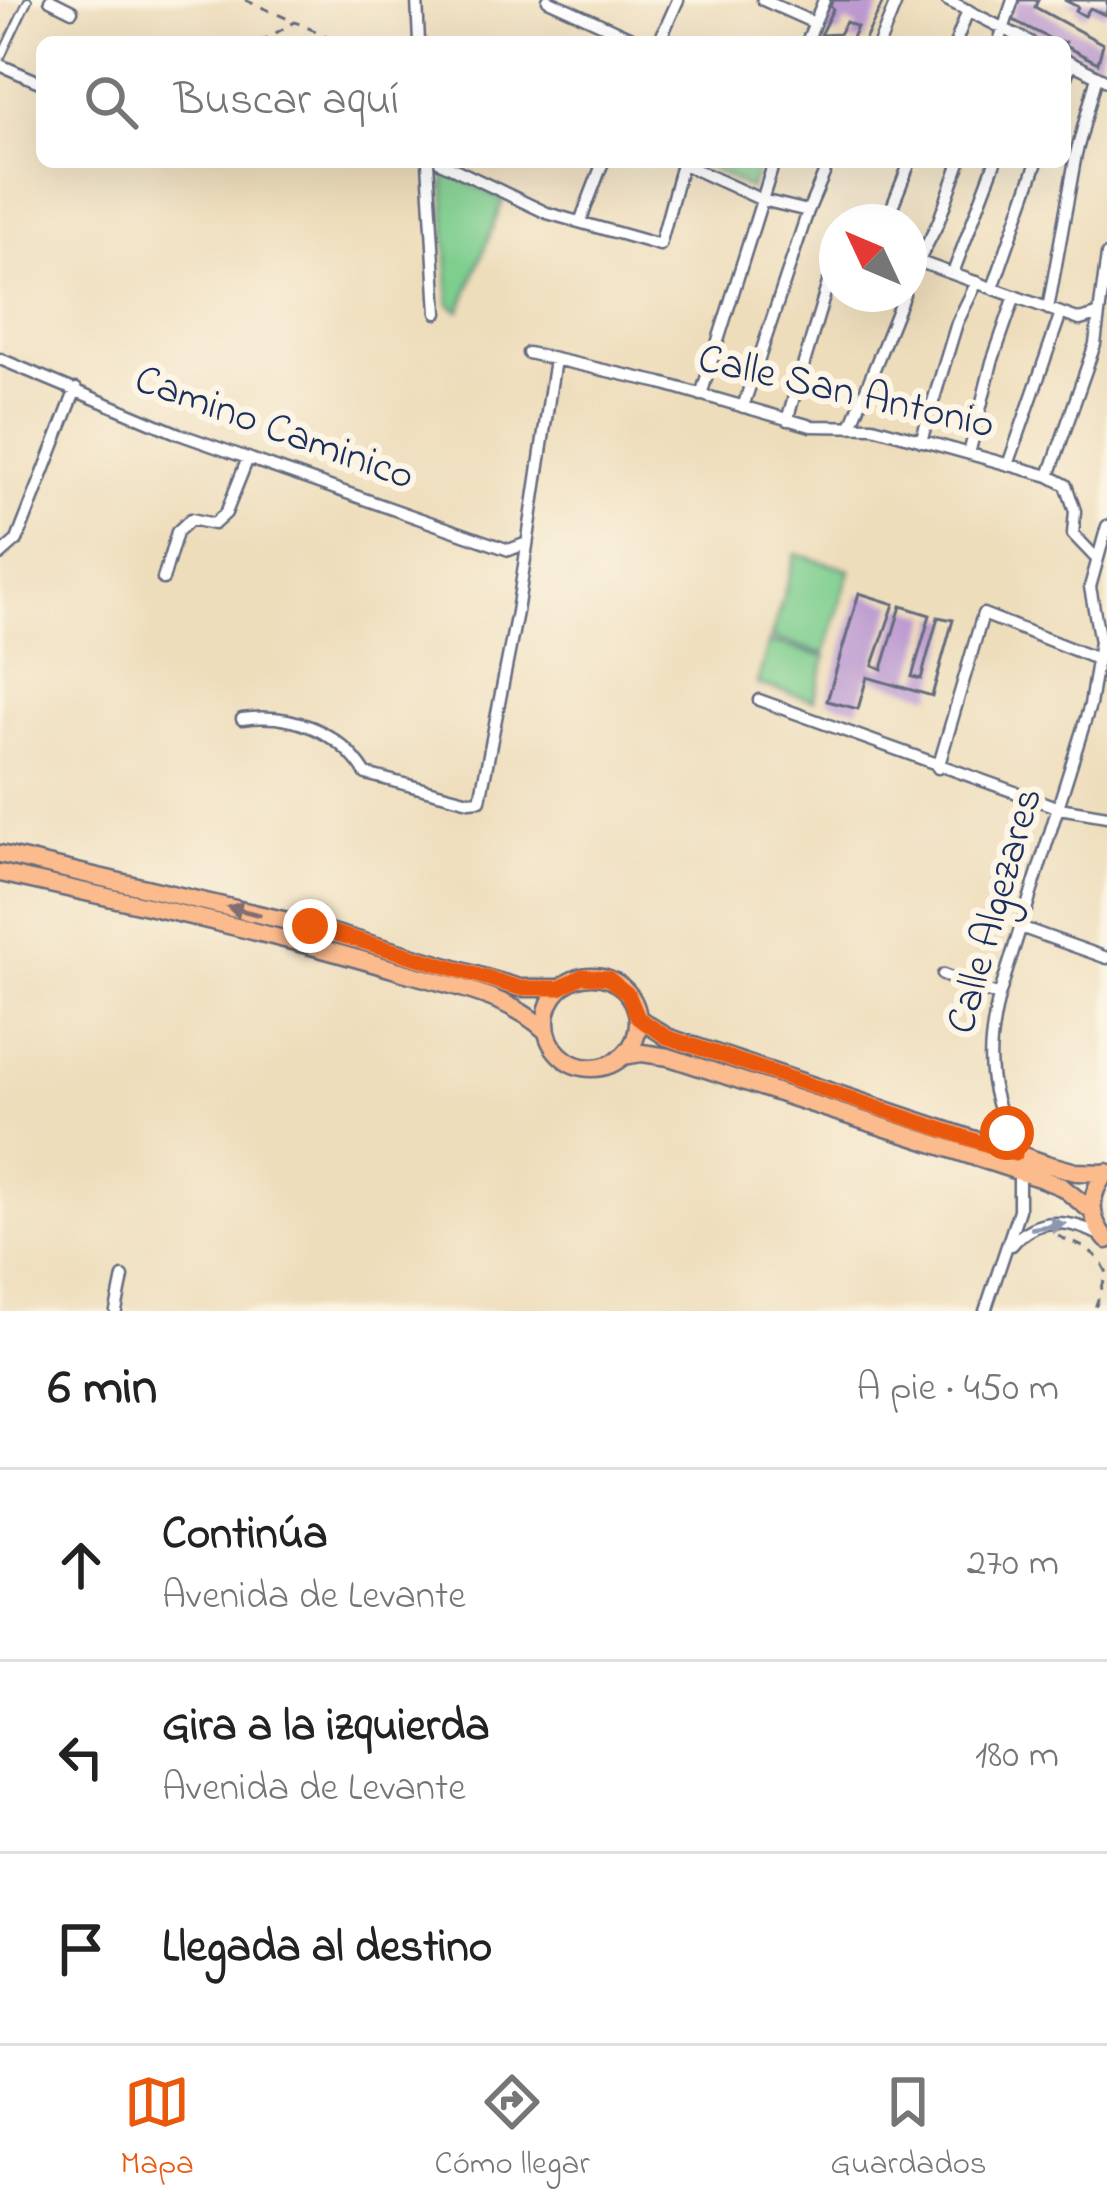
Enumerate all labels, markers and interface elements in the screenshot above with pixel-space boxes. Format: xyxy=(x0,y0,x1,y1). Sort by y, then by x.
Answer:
search box xyxy=(36,36,1071,168)
icon: search xyxy=(78,69,144,135)
text: Buscar aquí xyxy=(174,69,399,135)
north arrow xyxy=(819,204,927,312)
street label: Calle San Antonio xyxy=(692,329,1000,457)
street label: Camino Caminico xyxy=(126,350,422,508)
street label: Calle Algezares xyxy=(932,781,1060,1041)
route end xyxy=(283,899,337,953)
one-way arrow xyxy=(225,901,262,920)
route start xyxy=(980,1106,1034,1160)
one-way arrow xyxy=(1030,1216,1068,1235)
text: 6 min xyxy=(48,1352,157,1427)
text: A pie · 450 m xyxy=(856,1361,1059,1418)
text: Continúa xyxy=(162,1503,328,1569)
icon: ahead xyxy=(48,1532,114,1598)
text: 270 m xyxy=(967,1536,1059,1593)
text: Avenida de Levante xyxy=(162,1569,466,1626)
text: Gira a la izquierda xyxy=(162,1695,490,1761)
icon: left xyxy=(48,1724,114,1790)
text: 180 m xyxy=(975,1728,1059,1785)
text: Avenida de Levante xyxy=(162,1761,466,1818)
icon: arrive xyxy=(48,1916,114,1982)
text: Llegada al destino xyxy=(162,1916,492,1982)
tab: Mapa xyxy=(120,2069,194,2189)
tab: Cómo llegar xyxy=(435,2069,590,2189)
tab: Guardados xyxy=(830,2069,987,2189)

